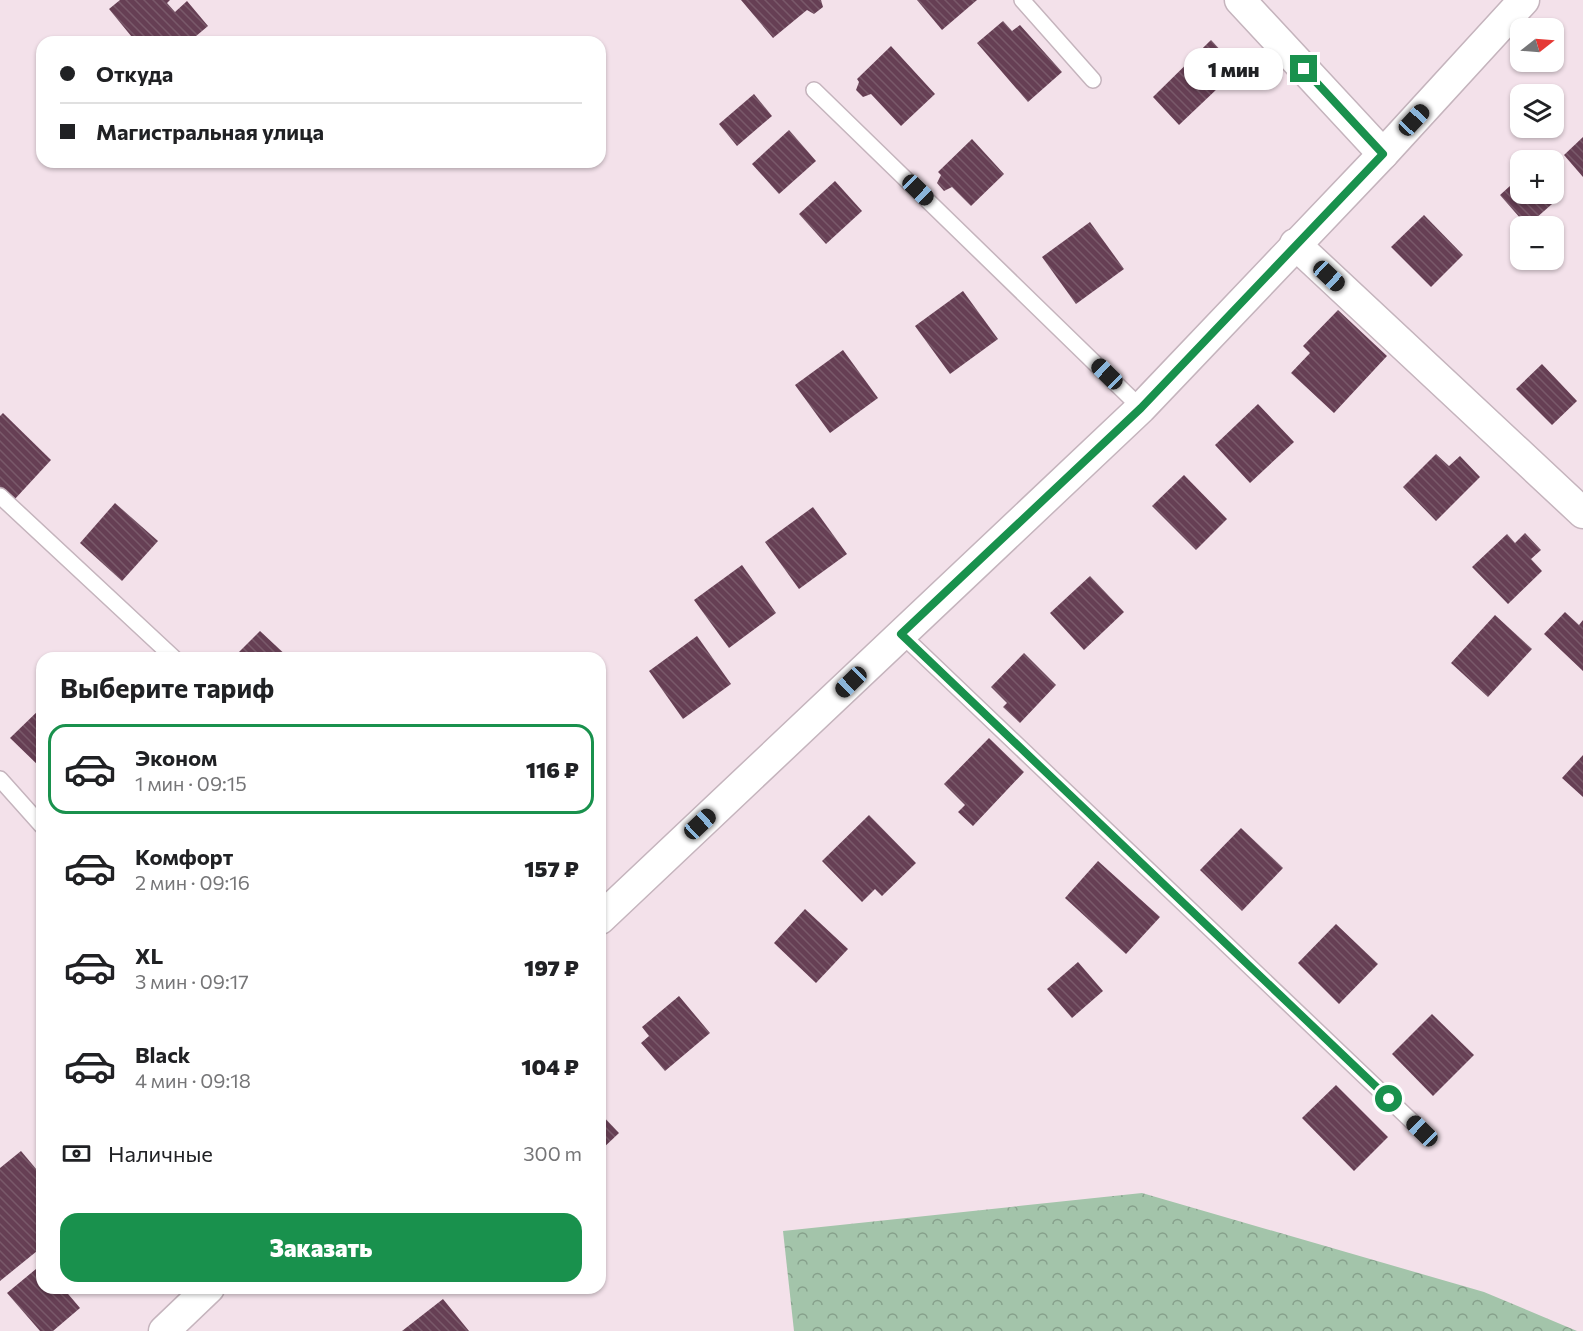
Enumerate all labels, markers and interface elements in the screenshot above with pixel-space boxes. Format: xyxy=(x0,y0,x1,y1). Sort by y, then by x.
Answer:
north arrow xyxy=(1510,18,1564,72)
map controls xyxy=(1510,18,1564,270)
callout: 1 мин xyxy=(1184,48,1283,90)
route end xyxy=(1290,55,1317,82)
text: 1 мин xyxy=(1208,57,1259,81)
text: Откуда xyxy=(96,60,173,87)
button: layers xyxy=(1510,84,1564,138)
car xyxy=(1395,101,1433,139)
text: Магистральная улица xyxy=(96,118,324,145)
button: + xyxy=(1510,150,1564,204)
car xyxy=(899,171,937,209)
button: − xyxy=(1510,216,1564,270)
car xyxy=(1310,257,1348,295)
car xyxy=(1088,355,1126,393)
car xyxy=(832,663,870,701)
text: Выберите тариф xyxy=(60,671,274,704)
icon: car xyxy=(63,742,117,796)
text: Эконом xyxy=(135,744,217,771)
text: 116 ₽ xyxy=(526,756,579,783)
text: 1 мин · 09:15 xyxy=(135,771,247,795)
car xyxy=(681,805,719,843)
icon: car xyxy=(63,841,117,895)
text: Комфорт xyxy=(135,843,233,870)
text: 157 ₽ xyxy=(524,855,579,882)
text: 2 мин · 09:16 xyxy=(135,870,250,894)
icon: car xyxy=(63,940,117,994)
text: XL xyxy=(135,942,163,969)
text: 197 ₽ xyxy=(524,954,579,981)
text: 3 мин · 09:17 xyxy=(135,969,249,993)
icon: car xyxy=(63,1039,117,1093)
text: Black xyxy=(135,1041,190,1068)
text: 104 ₽ xyxy=(521,1053,579,1080)
text: 4 мин · 09:18 xyxy=(135,1068,251,1092)
route start xyxy=(1375,1085,1402,1112)
car xyxy=(1403,1112,1441,1150)
icon: cash xyxy=(60,1137,93,1170)
text: Наличные xyxy=(108,1140,213,1167)
text: 300 m xyxy=(523,1141,582,1165)
button: Заказать xyxy=(60,1213,582,1282)

